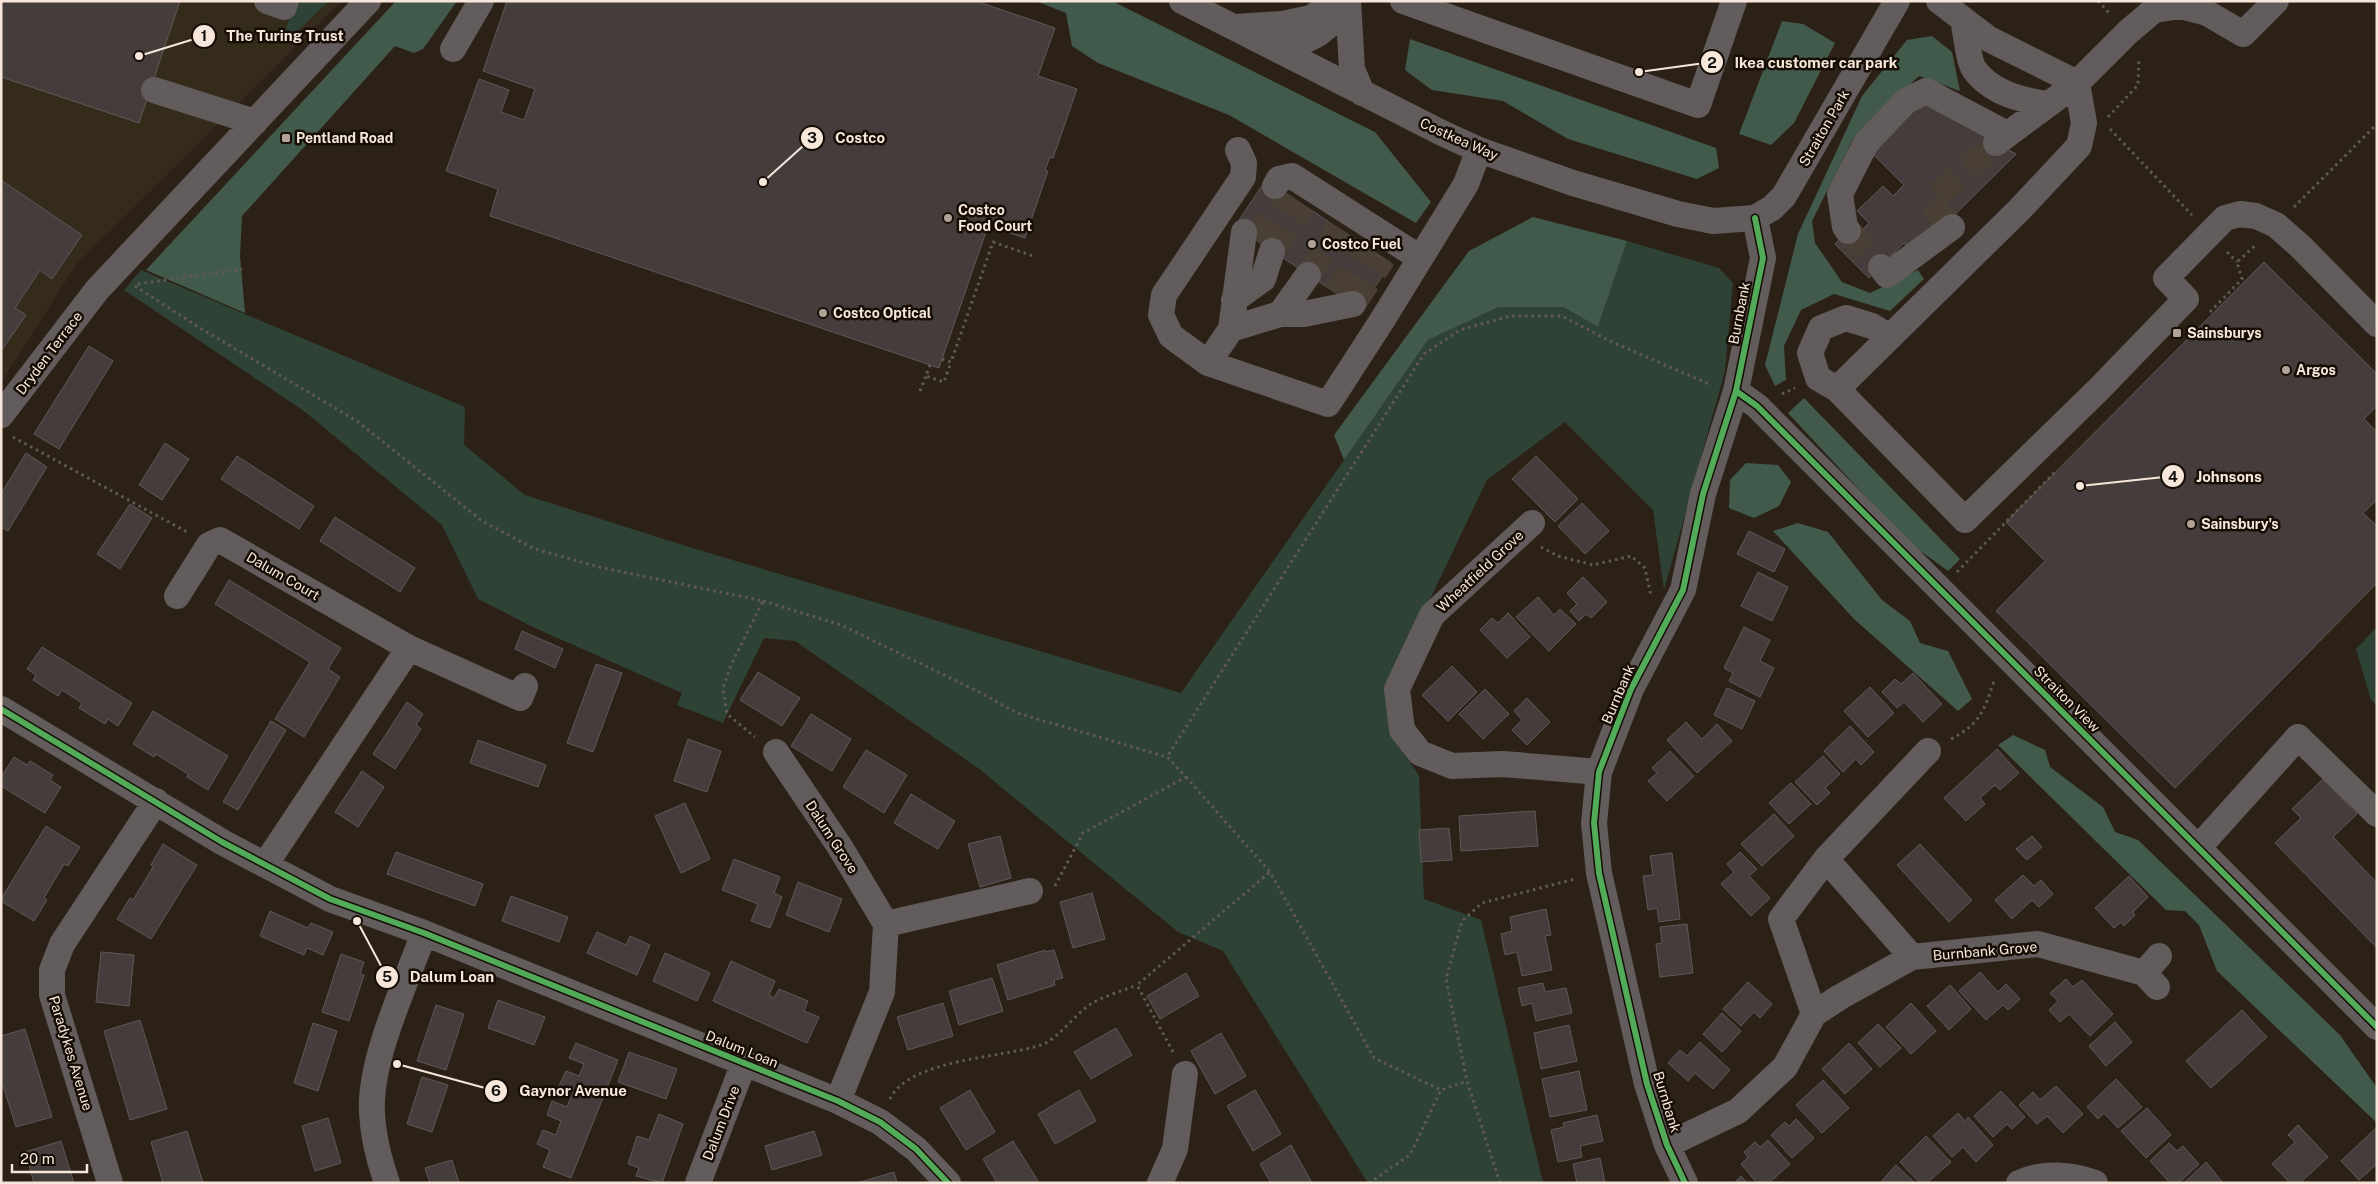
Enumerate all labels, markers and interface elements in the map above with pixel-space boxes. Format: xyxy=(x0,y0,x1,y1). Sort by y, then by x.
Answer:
callout: The Turing Trust xyxy=(192,21,354,51)
text: 1 xyxy=(201,27,207,44)
text: The Turing Trust xyxy=(226,27,344,44)
callout: Ikea customer car park xyxy=(1700,47,1908,77)
text: 2 xyxy=(1707,54,1717,71)
text: Ikea customer car park xyxy=(1734,54,1898,71)
street label: Straiton Park xyxy=(1796,87,1852,169)
street label: Costkea Way xyxy=(1417,115,1501,164)
callout: Costco xyxy=(800,123,895,153)
text: 3 xyxy=(807,129,817,146)
text: Costco xyxy=(835,129,885,146)
place label: Pentland Road xyxy=(296,130,393,146)
marker: Pentland Road xyxy=(280,132,292,144)
place label: Costco Food Court xyxy=(958,202,1032,234)
marker: Costco Food Court xyxy=(942,212,954,224)
place label: Costco Fuel xyxy=(1322,236,1402,252)
marker: Costco Fuel xyxy=(1306,238,1318,250)
street label: Burnbank xyxy=(1725,280,1753,346)
place label: Costco Optical xyxy=(833,305,932,321)
marker: Costco Optical xyxy=(817,307,829,319)
street label: Dryden Terrace xyxy=(13,308,85,398)
place label: Sainsburys xyxy=(2187,325,2262,341)
marker: Sainsburys xyxy=(2171,327,2183,339)
place label: Argos xyxy=(2296,362,2336,378)
marker: Argos xyxy=(2280,364,2292,376)
callout: Johnsons xyxy=(2161,461,2272,491)
text: 4 xyxy=(2168,468,2178,485)
text: Johnsons xyxy=(2196,468,2262,485)
place label: Sainsbury's xyxy=(2201,516,2279,532)
marker: Sainsbury's xyxy=(2185,518,2197,530)
street label: Wheatfield Grove xyxy=(1433,527,1527,615)
street label: Dalum Court xyxy=(244,549,322,603)
street label: Burnbank xyxy=(1598,662,1638,726)
street label: Straiton View xyxy=(2031,663,2103,735)
street label: Dalum Grove xyxy=(803,798,861,876)
street label: Burnbank Grove xyxy=(1932,938,2038,964)
callout: Dalum Loan xyxy=(375,962,504,992)
text: 5 xyxy=(382,968,392,985)
text: Dalum Loan xyxy=(410,968,494,985)
street label: Paradykes Avenue xyxy=(46,994,96,1112)
street label: Dalum Loan xyxy=(703,1027,781,1071)
street label: Burnbank xyxy=(1650,1069,1684,1135)
callout: Gaynor Avenue xyxy=(484,1076,636,1106)
text: 6 xyxy=(491,1082,501,1099)
text: Gaynor Avenue xyxy=(519,1082,627,1099)
street label: Dalum Drive xyxy=(699,1083,743,1163)
scale bar xyxy=(12,1142,88,1174)
text: 20 m xyxy=(20,1150,55,1167)

